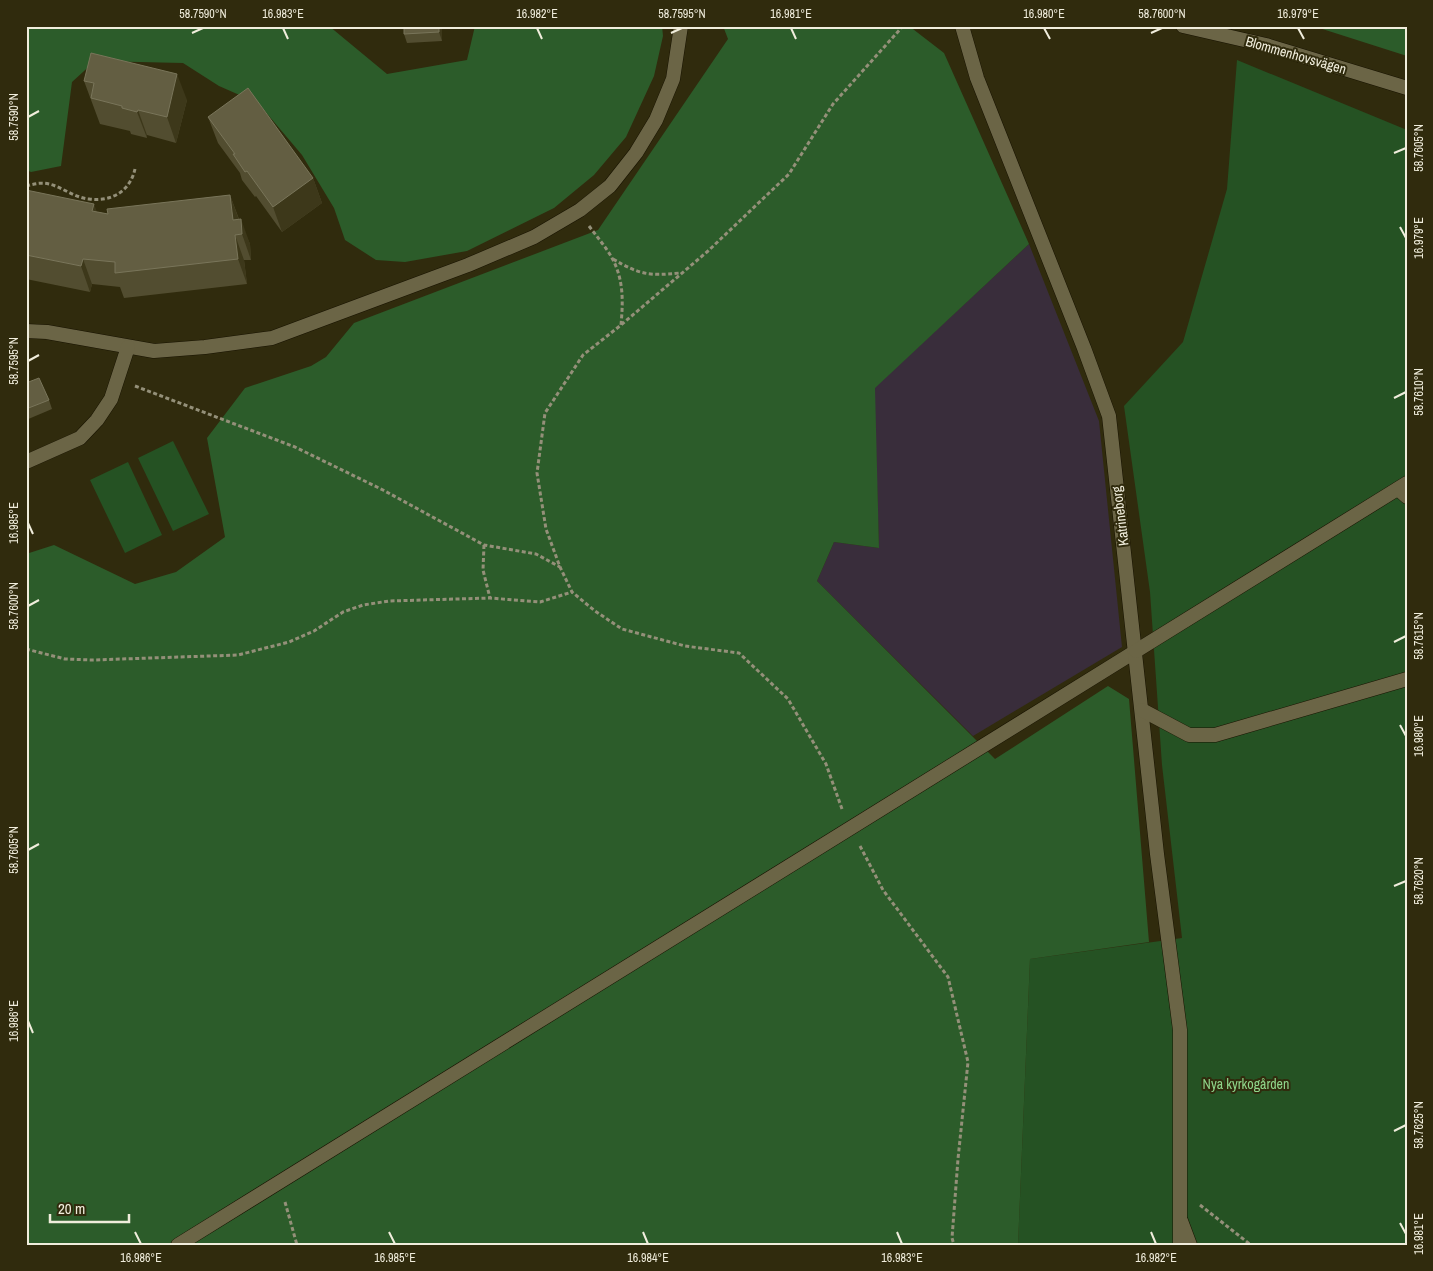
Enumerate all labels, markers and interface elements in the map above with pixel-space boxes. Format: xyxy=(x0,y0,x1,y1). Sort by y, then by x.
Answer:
text: 58.7590°N xyxy=(179,6,227,22)
text: 16.983°E xyxy=(262,6,304,22)
text: 16.982°E xyxy=(516,6,558,22)
text: 58.7595°N xyxy=(658,6,706,22)
text: 16.981°E xyxy=(770,6,812,22)
text: 16.980°E xyxy=(1023,6,1065,22)
text: 58.7600°N xyxy=(1138,6,1186,22)
text: 16.979°E xyxy=(1277,6,1319,22)
street label: Blommenhovsvägen xyxy=(1244,32,1348,78)
text: 58.7590°N xyxy=(6,93,22,141)
text: 58.7605°N xyxy=(1411,124,1427,172)
text: 16.979°E xyxy=(1411,217,1427,259)
text: 58.7595°N xyxy=(6,337,22,385)
text: 58.7610°N xyxy=(1411,368,1427,416)
street label: Katrineborg xyxy=(1107,485,1133,547)
text: 16.985°E xyxy=(6,502,22,544)
text: 58.7600°N xyxy=(6,582,22,630)
text: 58.7615°N xyxy=(1411,612,1427,660)
text: 16.980°E xyxy=(1411,715,1427,757)
text: 58.7605°N xyxy=(6,826,22,874)
text: 58.7620°N xyxy=(1411,857,1427,905)
text: 16.986°E xyxy=(6,1000,22,1042)
park label: Nya kyrkogården xyxy=(1203,1075,1289,1093)
text: 58.7625°N xyxy=(1411,1101,1427,1149)
scale bar xyxy=(50,1191,129,1223)
text: 20 m xyxy=(58,1198,85,1219)
text: 16.981°E xyxy=(1411,1213,1427,1255)
text: 16.986°E xyxy=(120,1250,162,1266)
text: 16.985°E xyxy=(374,1250,416,1266)
text: 16.984°E xyxy=(627,1250,669,1266)
text: 16.983°E xyxy=(881,1250,923,1266)
text: 16.982°E xyxy=(1135,1250,1177,1266)

